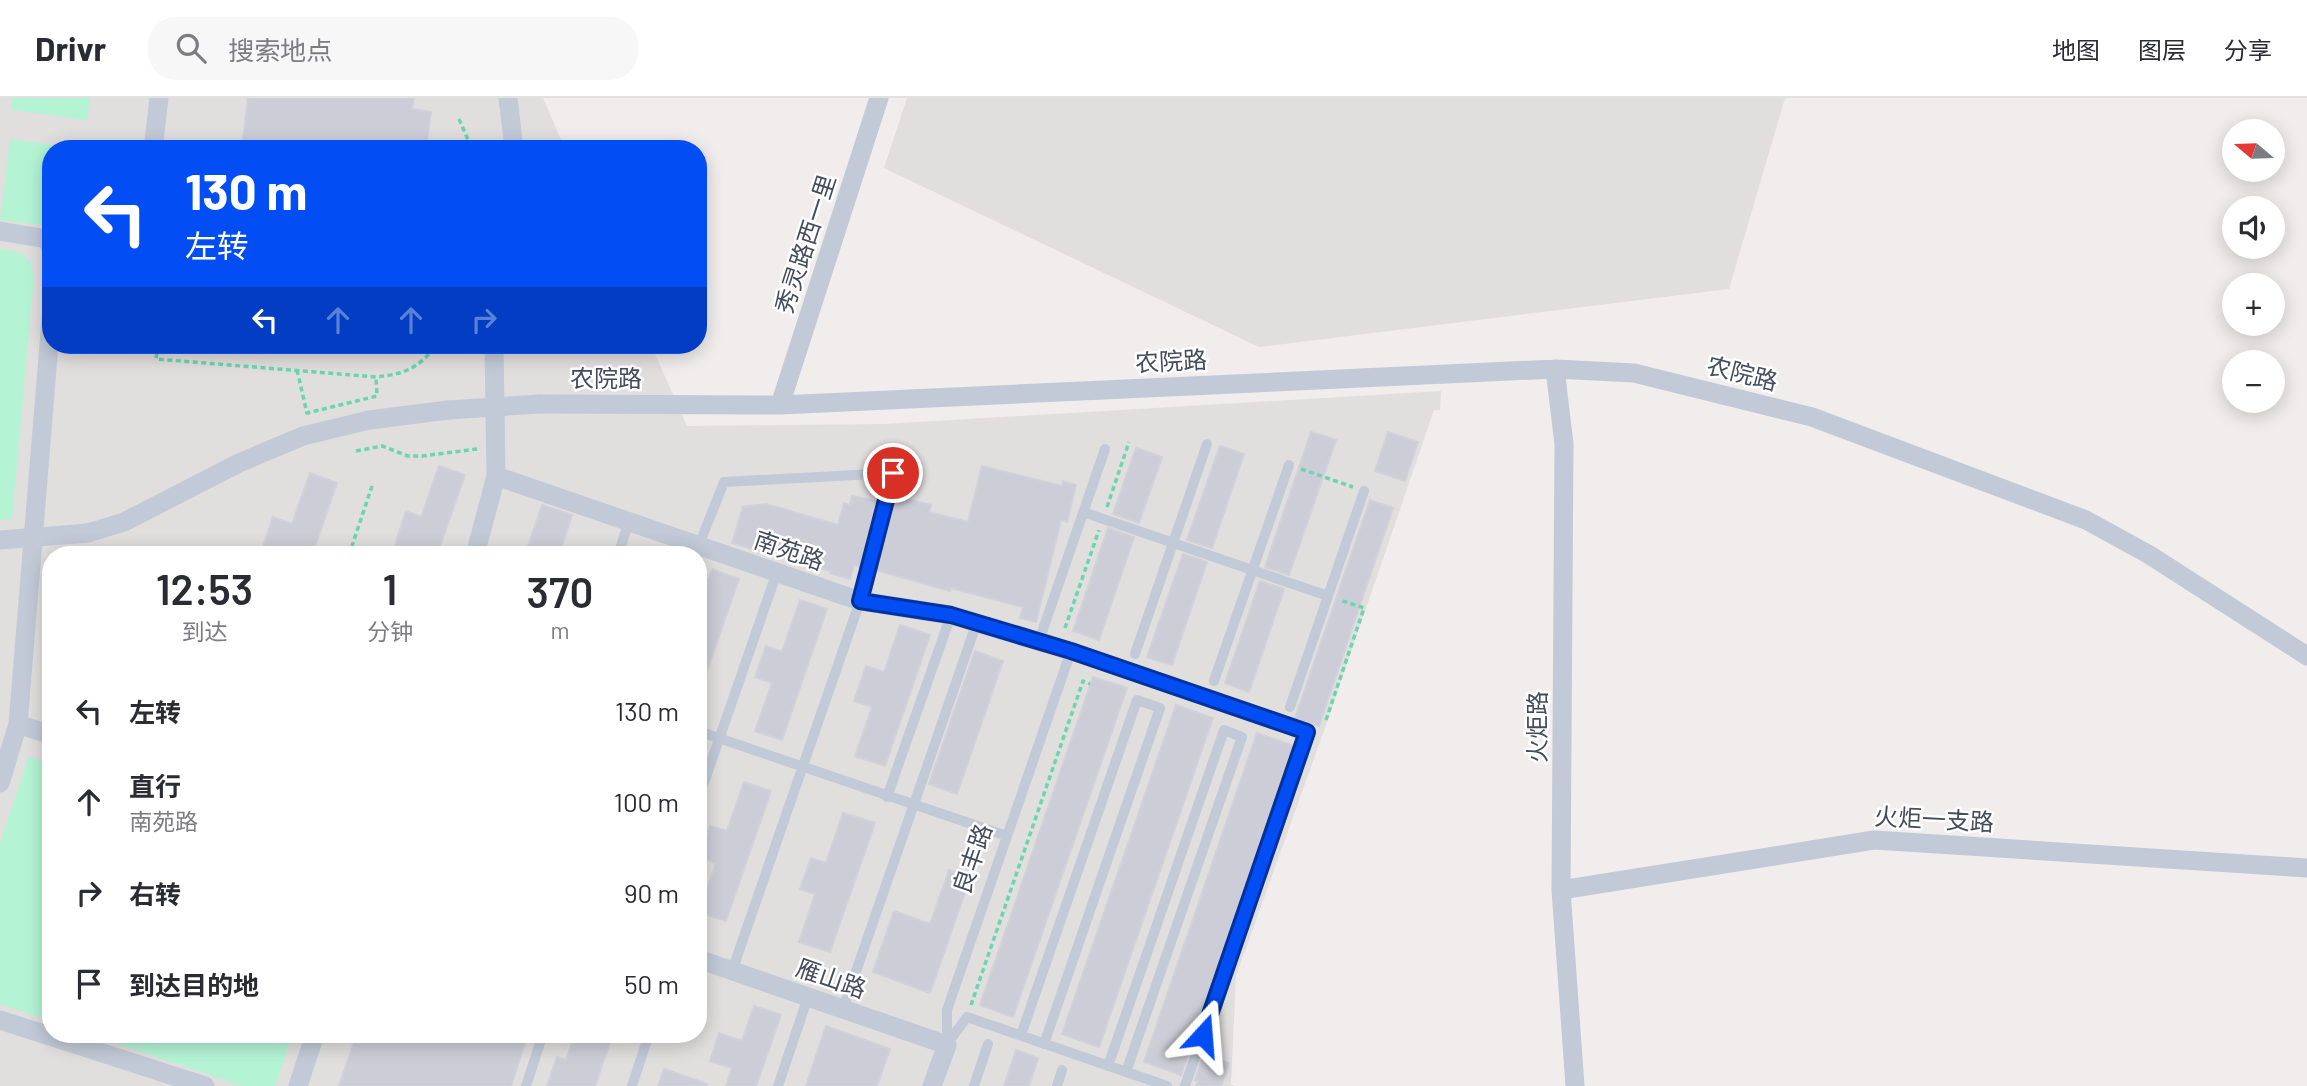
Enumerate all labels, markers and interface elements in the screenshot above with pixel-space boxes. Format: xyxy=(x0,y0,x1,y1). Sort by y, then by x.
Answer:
search box xyxy=(148,17,638,80)
text: Drivr xyxy=(35,28,106,68)
icon: search xyxy=(172,29,210,67)
text: 搜索地点 xyxy=(228,34,332,65)
text: 地图 xyxy=(2052,35,2100,64)
text: 图层 xyxy=(2138,35,2186,64)
text: 分享 xyxy=(2224,35,2272,64)
north arrow xyxy=(2222,119,2286,182)
map controls xyxy=(2222,119,2285,413)
text: 130 m xyxy=(185,161,307,220)
icon: left xyxy=(70,168,161,259)
street label: 秀灵路西一里 xyxy=(769,171,841,316)
button: sound xyxy=(2222,196,2285,259)
text: 左转 xyxy=(185,226,249,264)
button: + xyxy=(2222,273,2285,336)
icon: left xyxy=(246,301,284,339)
icon: ahead xyxy=(319,301,357,339)
icon: ahead xyxy=(392,301,430,339)
icon: right xyxy=(465,301,503,339)
street label: 农院路 xyxy=(1134,344,1208,377)
street label: 农院路 xyxy=(1704,350,1781,395)
button: − xyxy=(2222,350,2285,413)
street label: 农院路 xyxy=(570,363,642,392)
pin xyxy=(863,443,923,503)
icon: arrive xyxy=(874,454,912,492)
street label: 南苑路 xyxy=(751,524,828,575)
text: 12:53 xyxy=(156,563,253,613)
text: 1 xyxy=(382,563,397,613)
text: 370 xyxy=(527,566,593,616)
text: m xyxy=(550,616,569,644)
text: 到达 xyxy=(181,617,227,645)
text: 分钟 xyxy=(367,617,413,645)
street label: 火炬路 xyxy=(1522,691,1551,763)
icon: left xyxy=(70,692,108,730)
text: 130 m xyxy=(615,695,679,726)
text: 左转 xyxy=(129,696,181,727)
text: 直行 xyxy=(129,770,181,801)
icon: ahead xyxy=(70,783,108,821)
text: 100 m xyxy=(614,786,679,817)
street label: 火炬一支路 xyxy=(1873,801,1995,836)
text: 南苑路 xyxy=(129,807,198,835)
street label: 良丰路 xyxy=(946,820,997,897)
icon: right xyxy=(70,874,108,912)
text: 90 m xyxy=(624,877,679,908)
text: 右转 xyxy=(129,878,181,909)
street label: 雁山路 xyxy=(793,952,870,1003)
icon: arrive xyxy=(70,965,108,1003)
text: 50 m xyxy=(624,968,679,999)
text: 到达目的地 xyxy=(129,969,259,1000)
position arrow xyxy=(1166,998,1240,1072)

